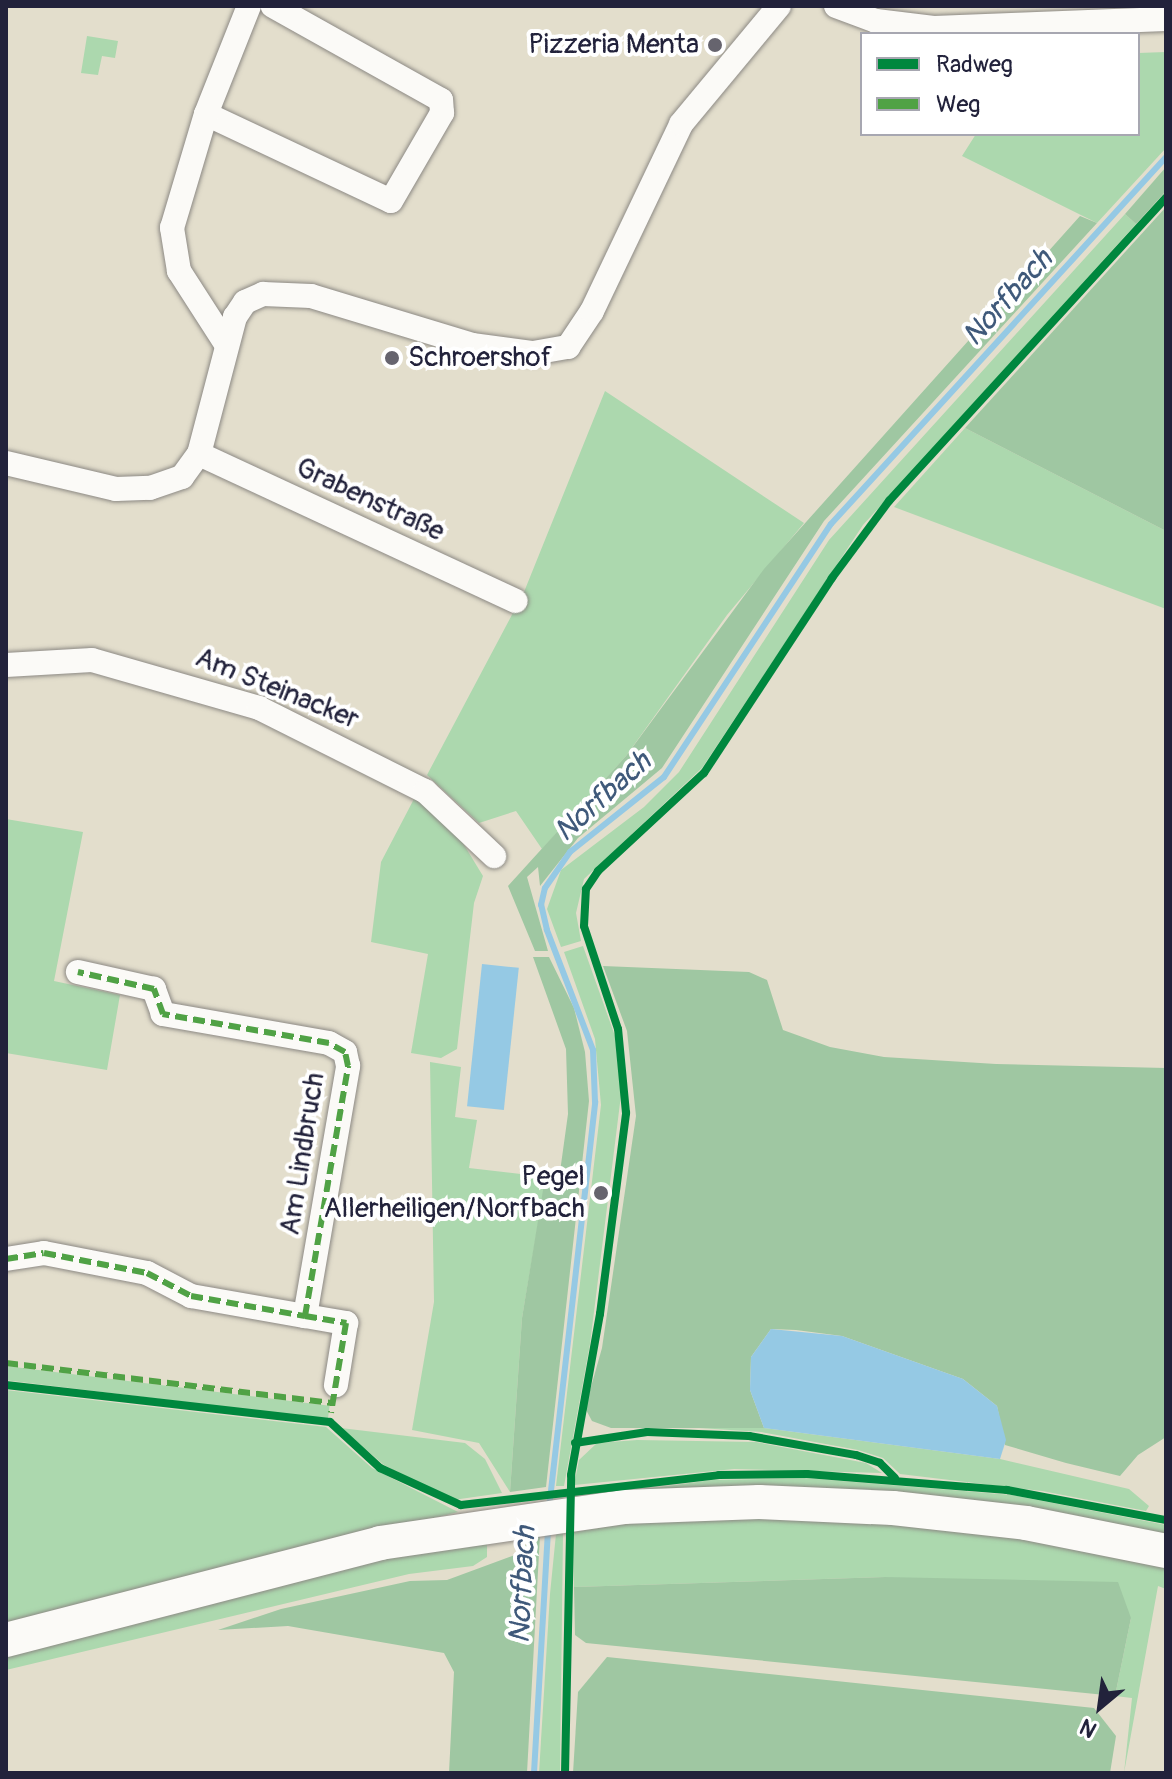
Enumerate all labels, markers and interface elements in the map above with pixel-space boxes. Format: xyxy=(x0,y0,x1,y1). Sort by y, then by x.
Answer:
place label: Pizzeria Menta xyxy=(528,28,699,62)
legend xyxy=(860,32,1140,136)
marker: Pizzeria Menta xyxy=(706,36,724,54)
text: Radweg xyxy=(936,50,1013,79)
text: Weg xyxy=(936,90,980,119)
water label: Norfbach xyxy=(955,242,1061,354)
place label: Schroershof xyxy=(408,341,552,375)
marker: Schroershof xyxy=(383,349,401,367)
street label: Grabenstraße xyxy=(291,451,449,549)
street label: Am Steinacker xyxy=(190,641,364,737)
water label: Norfbach xyxy=(547,744,659,850)
street label: Am Lindbruch xyxy=(274,1070,332,1238)
place label: Pegel Allerheiligen/Norfbach xyxy=(323,1160,585,1226)
marker: Pegel Allerheiligen/Norfbach xyxy=(592,1184,610,1202)
water label: Norfbach xyxy=(502,1526,544,1644)
north arrow xyxy=(1060,1667,1140,1747)
text: N xyxy=(1075,1712,1102,1744)

